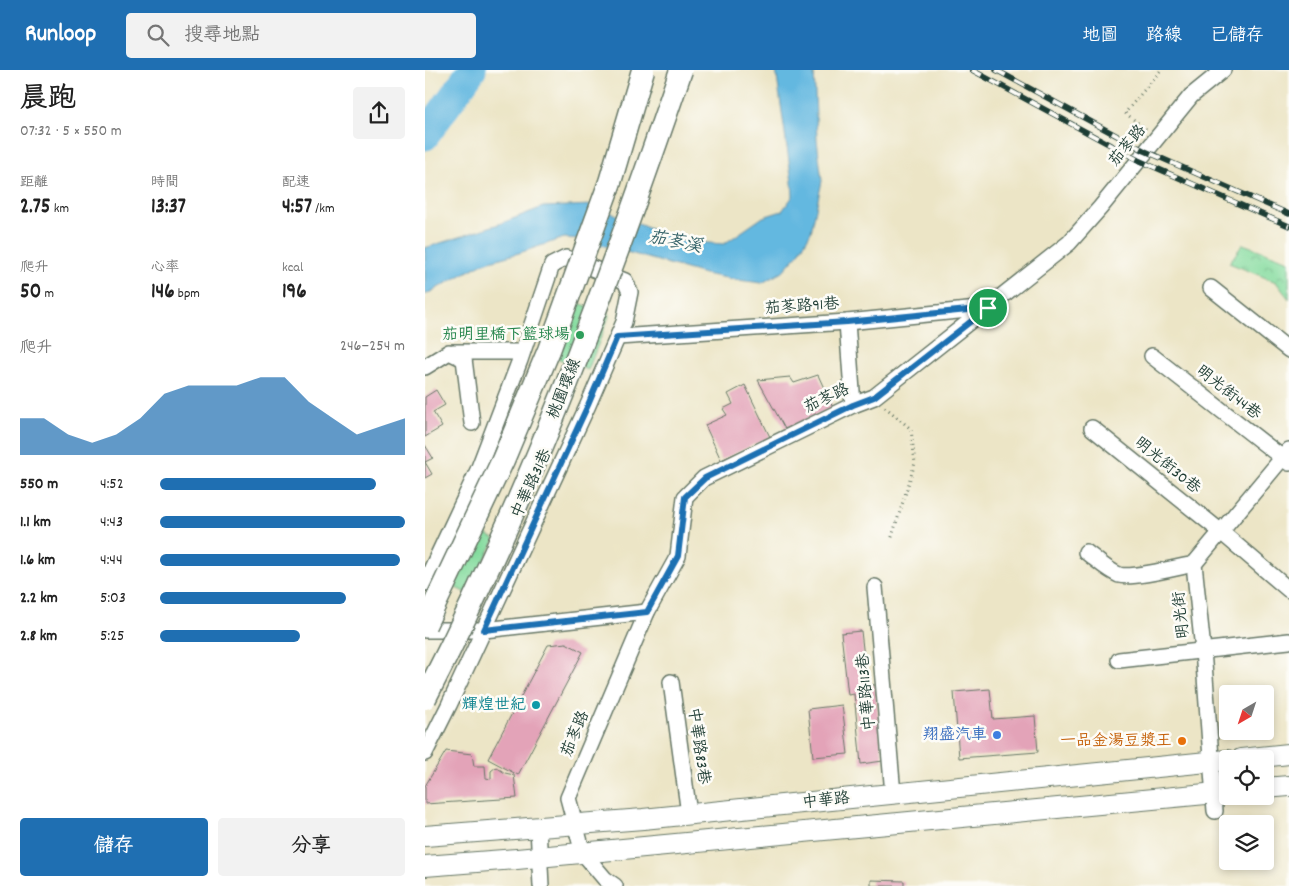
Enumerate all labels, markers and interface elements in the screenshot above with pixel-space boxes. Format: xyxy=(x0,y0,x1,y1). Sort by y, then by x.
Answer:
search box xyxy=(126,13,476,58)
text: Runloop xyxy=(25,18,96,52)
icon: search xyxy=(144,21,172,49)
text: 搜尋地點 xyxy=(184,23,260,50)
text: 地圖 xyxy=(1082,24,1118,49)
text: 路線 xyxy=(1146,24,1182,49)
text: 已儲存 xyxy=(1210,24,1264,49)
text: 晨跑 xyxy=(20,81,76,121)
button: share xyxy=(353,87,405,139)
text: 07:32 · 5 × 550 m xyxy=(20,120,122,143)
street label: 茄苳路 xyxy=(1104,120,1152,172)
text: 距離 xyxy=(20,173,48,193)
text: 時間 xyxy=(151,173,179,193)
text: 配速 xyxy=(282,173,310,193)
text: 2.75 xyxy=(20,193,50,223)
text: 13:37 xyxy=(151,193,186,223)
text: 4:57 xyxy=(282,193,312,223)
text: km xyxy=(50,199,69,219)
text: /km xyxy=(312,199,335,219)
water label: 茄苳溪 xyxy=(646,226,705,261)
text: 爬升 xyxy=(20,258,48,278)
text: 心率 xyxy=(151,258,179,278)
text: kcal xyxy=(282,258,303,278)
text: 50 xyxy=(20,278,41,308)
text: 146 xyxy=(151,278,175,308)
text: 196 xyxy=(282,278,307,308)
text: m xyxy=(41,284,54,304)
text: bpm xyxy=(175,284,200,304)
pin xyxy=(967,287,1009,329)
street label: 茄苳路91巷 xyxy=(764,293,840,321)
icon: arrive xyxy=(974,294,1002,322)
place label: 茄明里橋下籃球場 xyxy=(442,324,570,347)
marker: 茄明里橋下籃球場 xyxy=(574,329,586,341)
text: 246–254 m xyxy=(340,335,405,358)
text: 爬升 xyxy=(20,337,52,360)
street label: 桃園環線 xyxy=(542,355,588,423)
street label: 明光街44巷 xyxy=(1190,360,1266,426)
street label: 茄苳路 xyxy=(800,378,854,420)
street label: 明光街30巷 xyxy=(1129,432,1205,500)
street label: 中華路31巷 xyxy=(506,445,558,523)
text: 550 m xyxy=(20,473,58,496)
text: 4:52 xyxy=(100,473,124,496)
text: 1.1 km xyxy=(20,511,51,534)
text: 4:43 xyxy=(100,511,123,534)
text: 1.6 km xyxy=(20,549,55,572)
text: 4:44 xyxy=(100,549,123,572)
text: 2.2 km xyxy=(20,587,58,610)
text: 5:03 xyxy=(100,587,126,610)
street label: 明光街 xyxy=(1168,590,1196,640)
text: 2.8 km xyxy=(20,625,57,648)
text: 5:25 xyxy=(100,625,124,648)
street label: 中華路113巷 xyxy=(852,652,882,732)
north arrow xyxy=(1219,685,1274,740)
map controls xyxy=(1219,685,1274,870)
place label: 輝煌世紀 xyxy=(462,694,526,717)
marker: 輝煌世紀 xyxy=(530,699,542,711)
street label: 中華路83巷 xyxy=(681,706,715,786)
street label: 茄苳路 xyxy=(556,707,596,761)
place label: 翔盛汽車 xyxy=(923,724,987,747)
marker: 翔盛汽車 xyxy=(991,729,1003,741)
place label: 一品金湯豆漿王 xyxy=(1060,730,1172,753)
marker: 一品金湯豆漿王 xyxy=(1176,735,1188,747)
button: locate xyxy=(1219,750,1274,805)
street label: 中華路 xyxy=(801,787,851,815)
button: layers xyxy=(1219,815,1274,870)
button: 儲存 xyxy=(20,818,208,876)
button: 分享 xyxy=(218,818,405,876)

